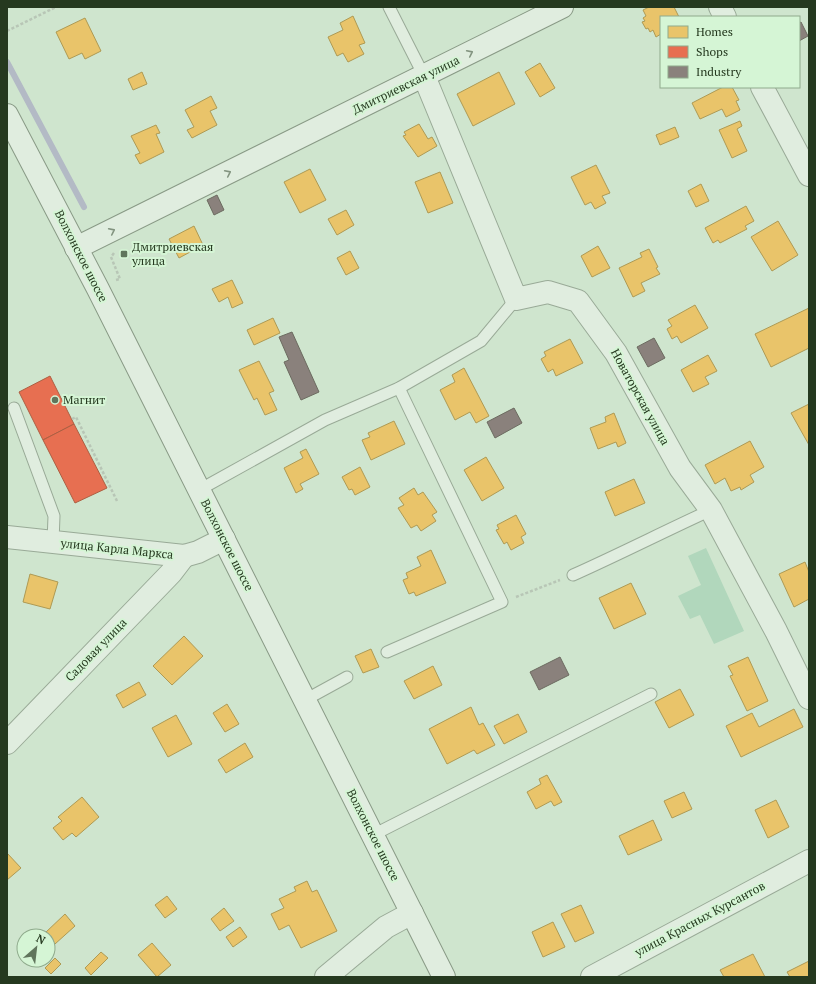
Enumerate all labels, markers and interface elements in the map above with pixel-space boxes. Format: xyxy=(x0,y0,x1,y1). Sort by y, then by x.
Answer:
legend xyxy=(660,16,800,88)
text: Homes xyxy=(696,24,733,39)
text: Shops xyxy=(696,44,728,59)
one-way arrow xyxy=(466,50,473,58)
street label: Дмитриевская улица xyxy=(350,52,462,117)
text: Industry xyxy=(696,64,742,79)
one-way arrow xyxy=(224,171,231,178)
street label: Волхонское шоссе xyxy=(52,207,111,304)
one-way arrow xyxy=(107,229,115,236)
place label: Дмитриевская улица xyxy=(131,239,213,268)
marker: Дмитриевская улица xyxy=(119,249,129,259)
street label: Новаторская улица xyxy=(608,346,673,447)
place label: Магнит xyxy=(63,392,105,407)
marker: Магнит xyxy=(50,395,60,405)
street label: Волхонское шоссе xyxy=(198,496,257,593)
street label: улица Карла Маркса xyxy=(59,535,174,562)
street label: Садовая улица xyxy=(62,615,130,684)
street label: Волхонское шоссе xyxy=(344,786,403,883)
street label: улица Красных Курсантов xyxy=(631,878,767,960)
north arrow xyxy=(16,928,56,968)
text: N xyxy=(34,931,48,948)

